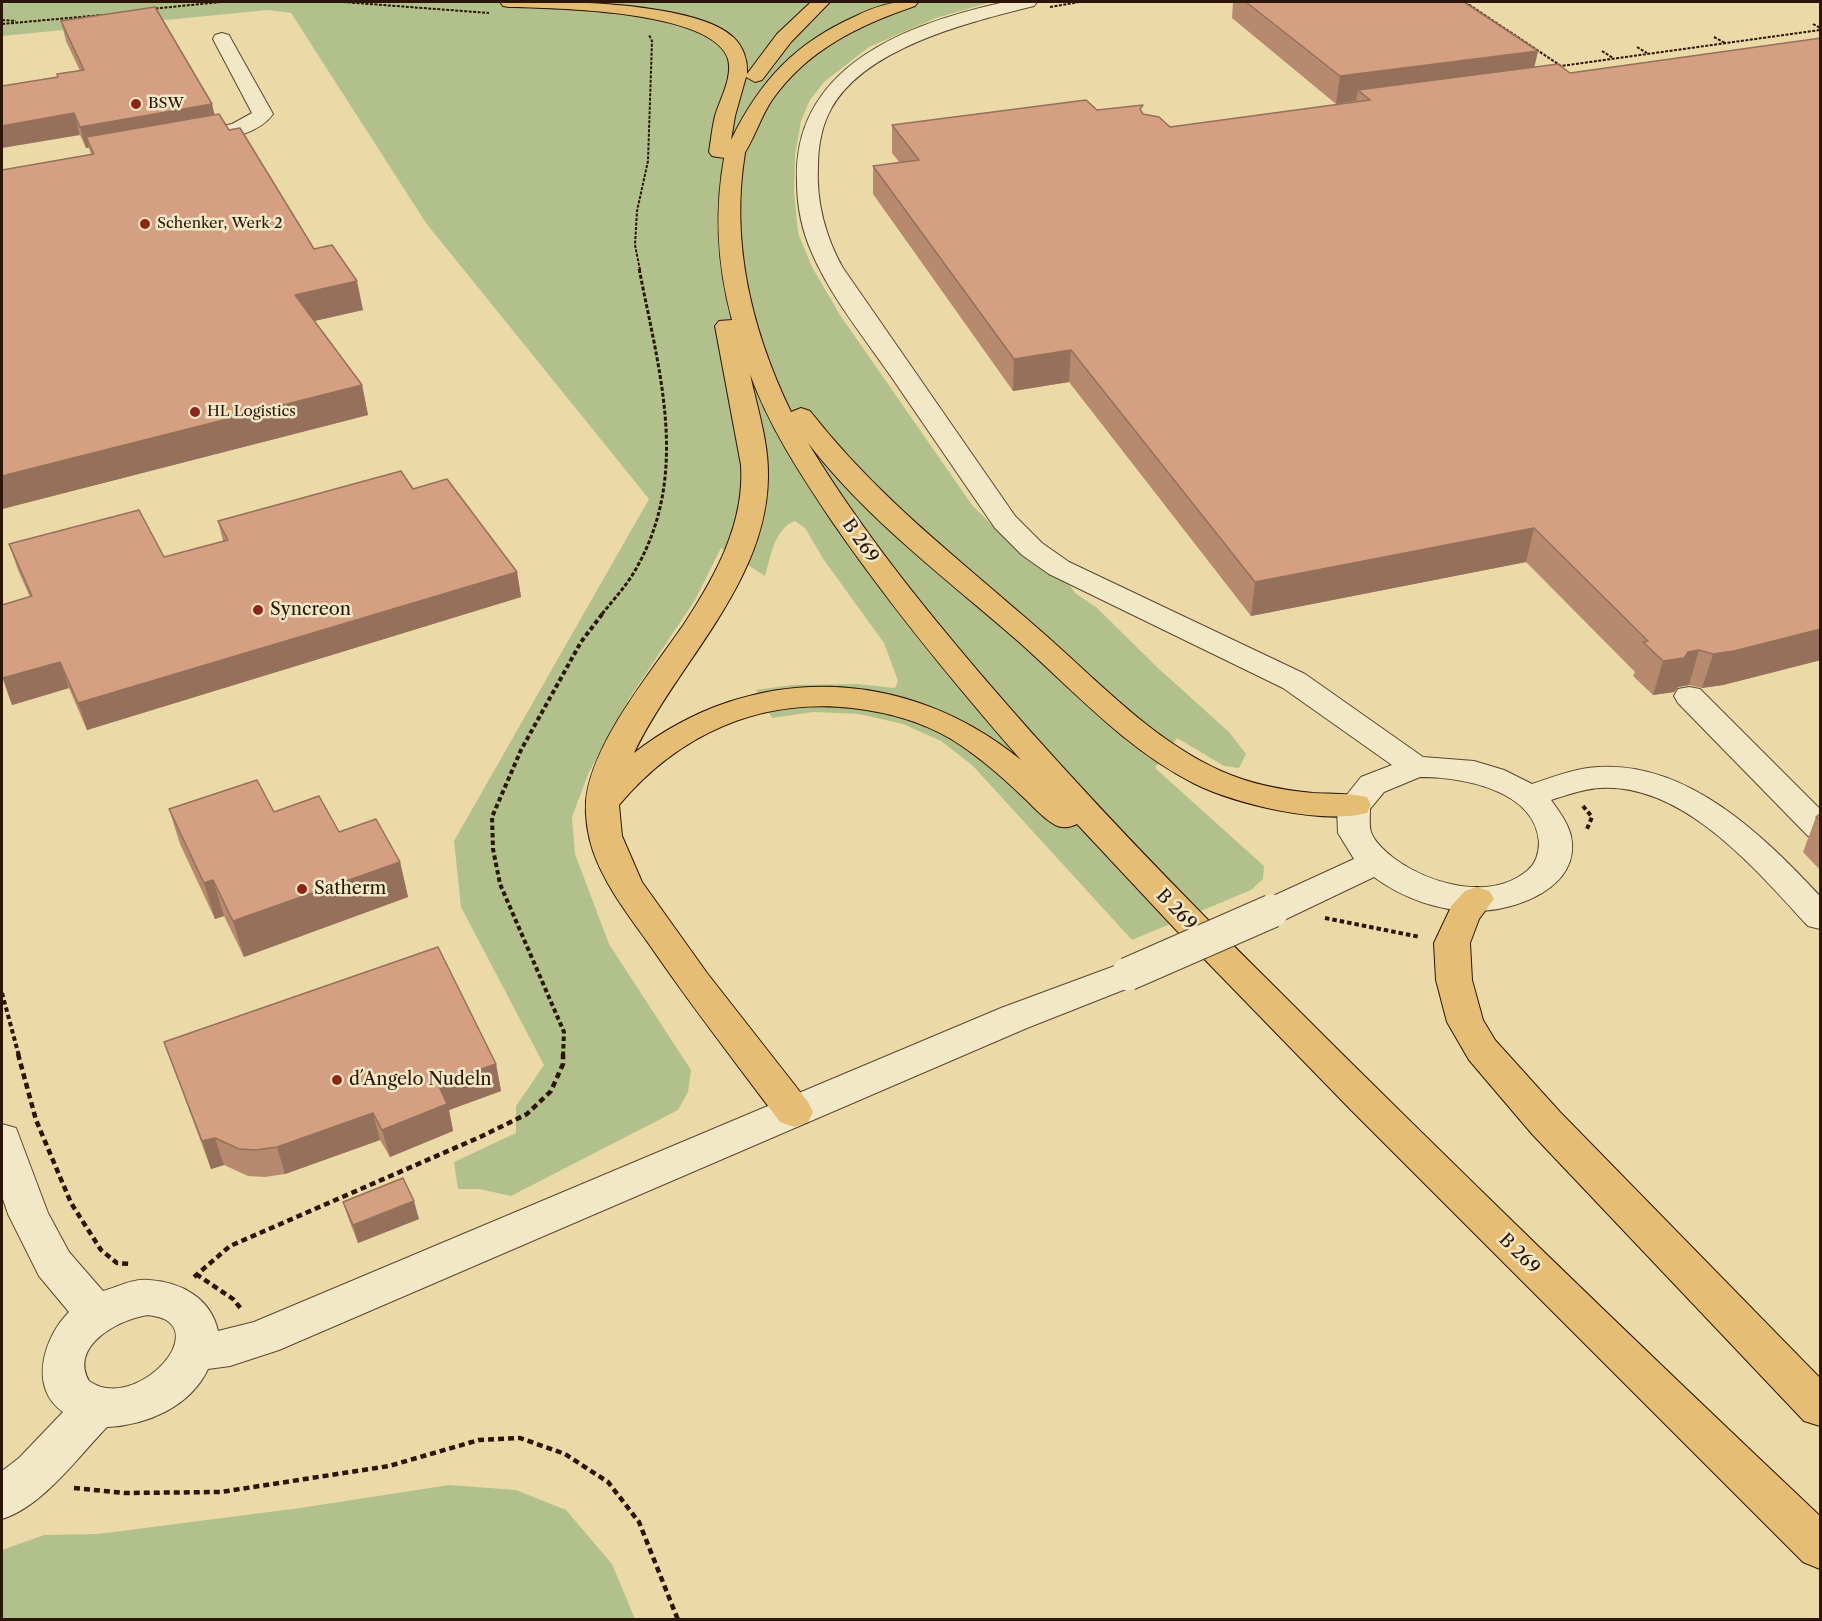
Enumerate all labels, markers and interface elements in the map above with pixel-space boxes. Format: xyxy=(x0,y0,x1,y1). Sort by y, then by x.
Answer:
place label: BSW xyxy=(148,95,184,113)
marker: BSW xyxy=(129,97,143,111)
place label: Schenker, Werk 2 xyxy=(157,215,283,233)
marker: Schenker, Werk 2 xyxy=(138,217,152,231)
place label: HL Logistics xyxy=(207,403,296,421)
marker: HL Logistics xyxy=(188,405,202,419)
street label: B 269 xyxy=(837,515,883,567)
place label: Syncreon xyxy=(270,599,351,621)
marker: Syncreon xyxy=(251,603,265,617)
place label: Satherm xyxy=(314,878,386,900)
marker: Satherm xyxy=(295,882,309,896)
street label: B 269 xyxy=(1151,885,1201,935)
place label: d´Angelo Nudeln xyxy=(349,1069,492,1091)
marker: d´Angelo Nudeln xyxy=(330,1073,344,1087)
street label: B 269 xyxy=(1494,1229,1544,1279)

